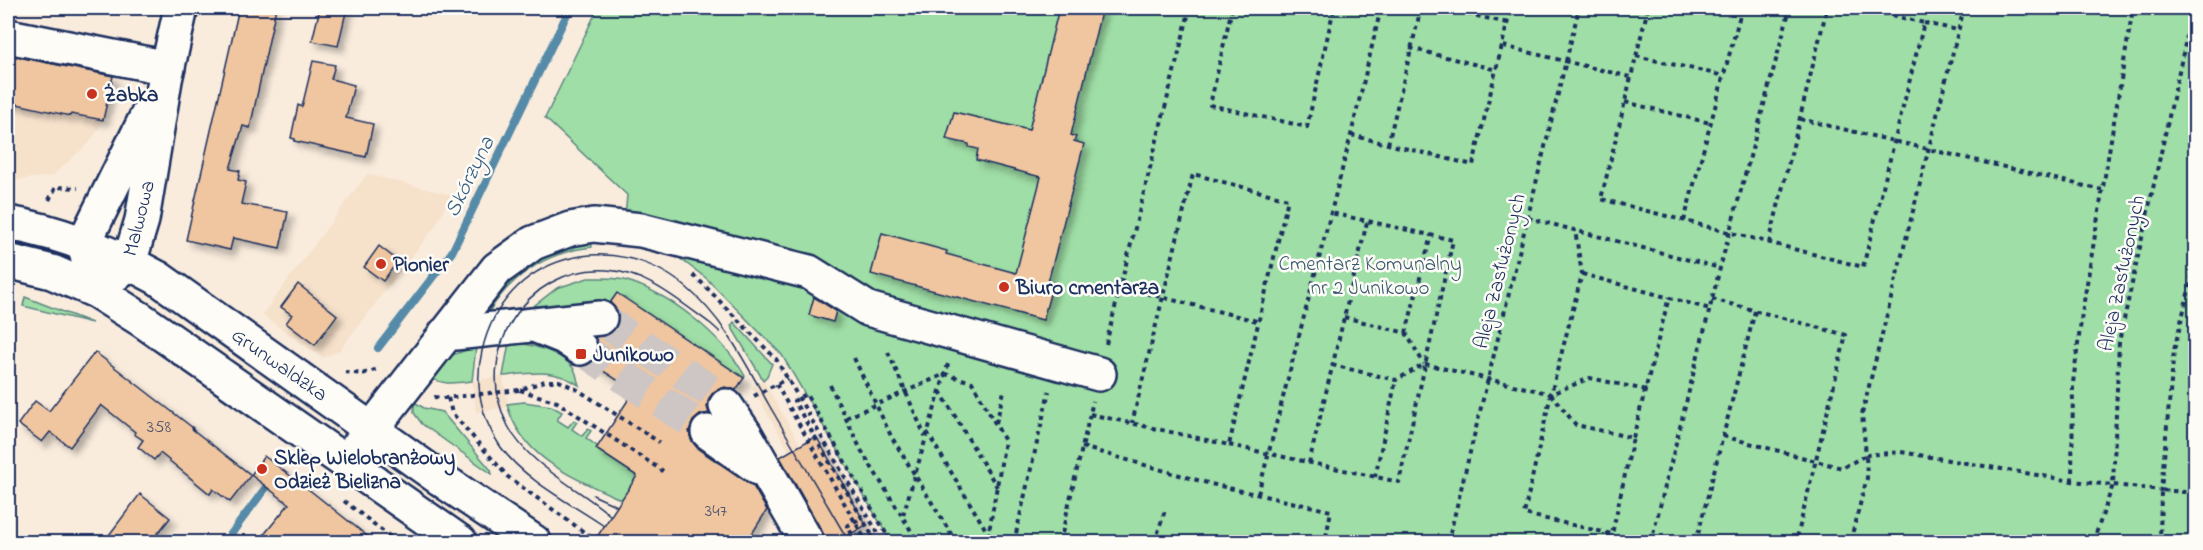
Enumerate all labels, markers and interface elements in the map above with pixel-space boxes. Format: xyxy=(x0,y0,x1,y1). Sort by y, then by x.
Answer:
place label: Żabka xyxy=(104,81,158,111)
marker: Żabka xyxy=(85,87,99,101)
water label: Skórzyna xyxy=(437,131,504,223)
street label: Malwowa xyxy=(116,177,164,260)
street label: Aleja Zasłużonych xyxy=(1467,191,1537,353)
street label: Aleja Zasłużonych xyxy=(2092,193,2156,355)
park label: Cmentarz Komunalny nr 2 Junikowo xyxy=(1278,250,1462,304)
place label: Pionier xyxy=(393,251,449,281)
marker: Pionier xyxy=(374,257,388,271)
place label: Biuro cmentarza xyxy=(1015,274,1159,304)
marker: Biuro cmentarza xyxy=(997,280,1011,294)
street label: Grunwaldzka xyxy=(224,321,333,410)
place label: Junikowo xyxy=(593,341,674,371)
marker: Junikowo xyxy=(574,347,588,361)
house number: 358 xyxy=(147,415,171,441)
place label: Sklep Wielobranżowy Odzież Bielizna xyxy=(274,444,455,498)
marker: Sklep Wielobranżowy Odzież Bielizna xyxy=(255,462,269,476)
house number: 347 xyxy=(705,499,728,525)

